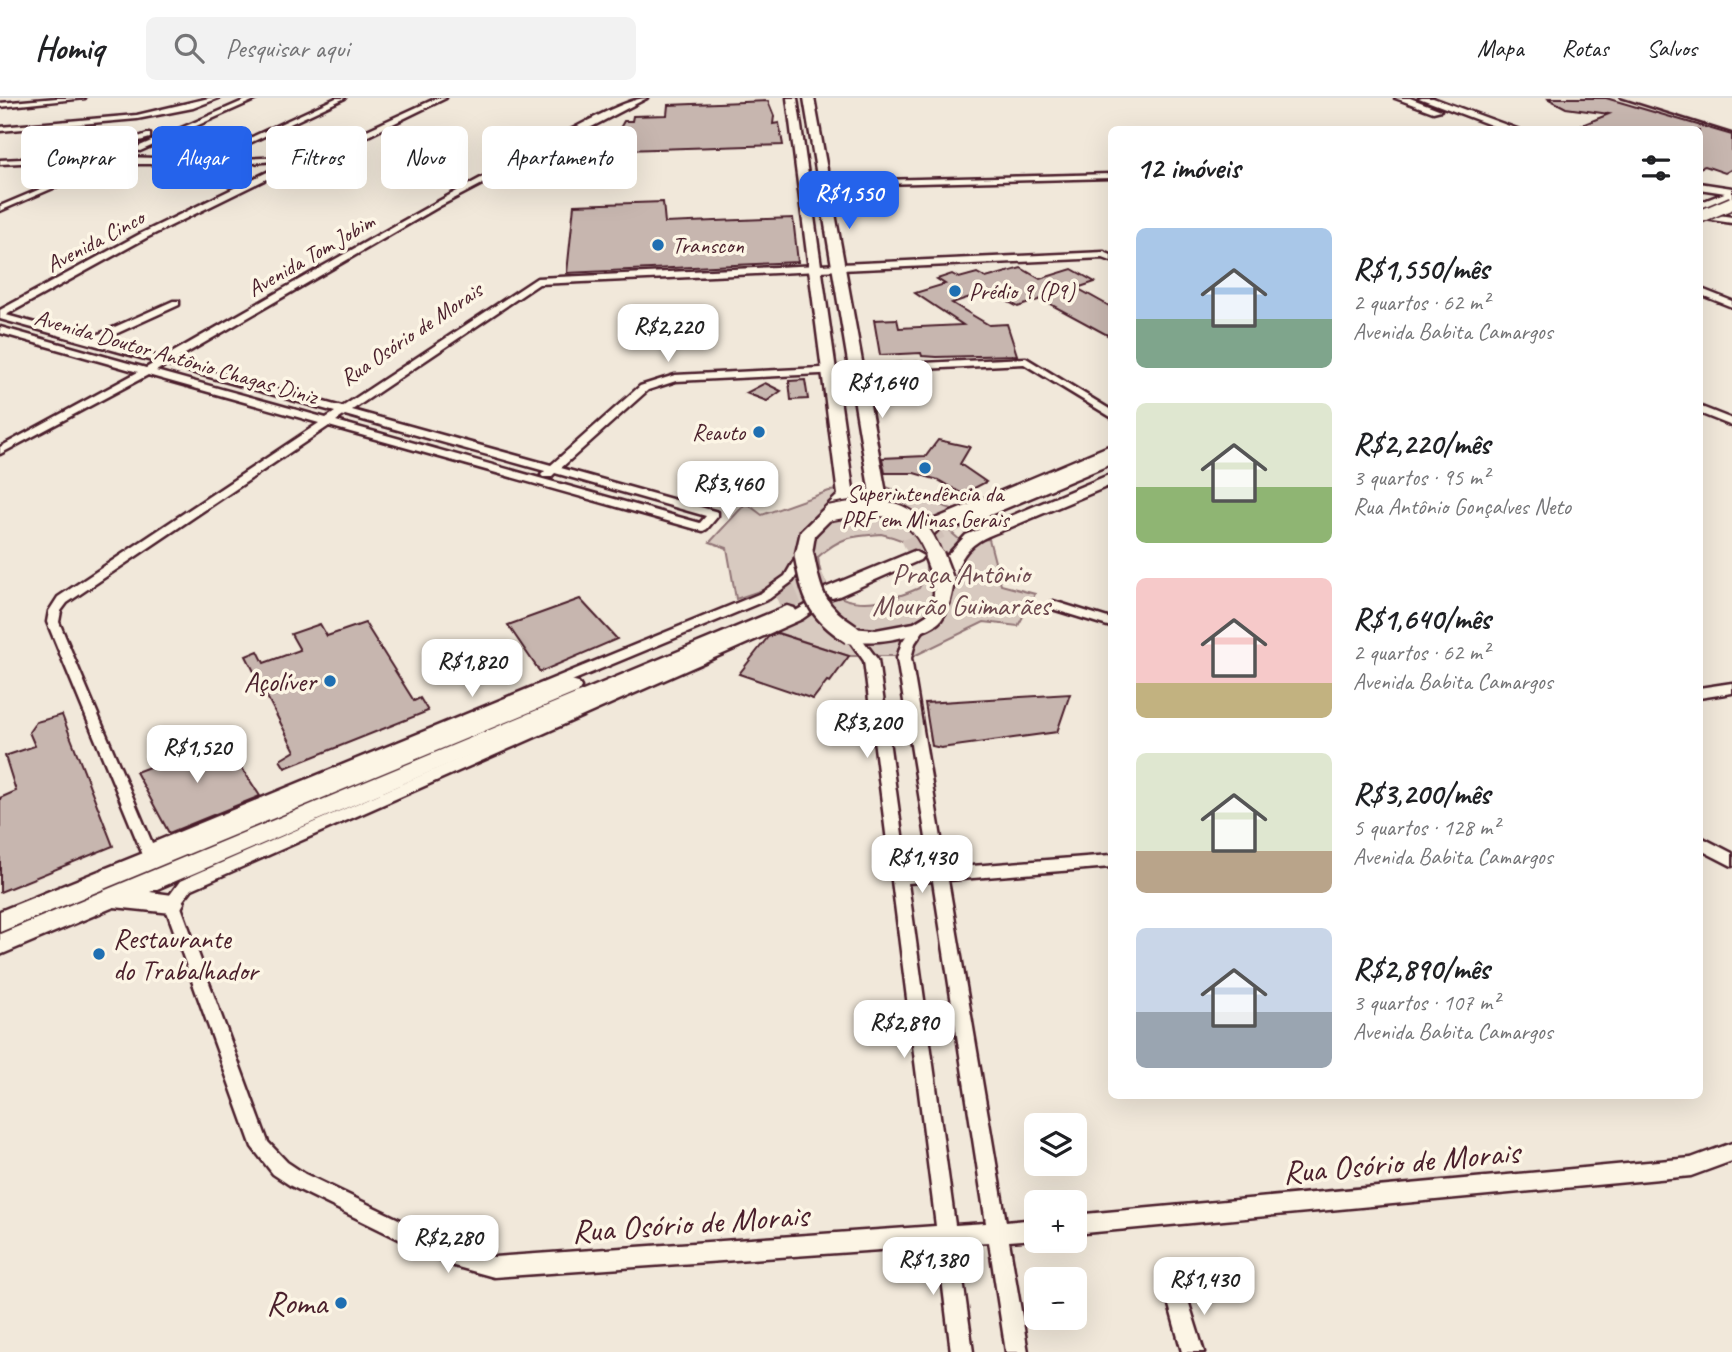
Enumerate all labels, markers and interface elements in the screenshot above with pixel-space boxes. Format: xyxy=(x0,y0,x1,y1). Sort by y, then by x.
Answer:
search box xyxy=(146,17,636,80)
text: Homiq xyxy=(35,27,104,69)
icon: search xyxy=(170,29,208,67)
text: Pesquisar aqui xyxy=(226,32,349,65)
text: Mapa xyxy=(1477,33,1524,63)
text: Rotas xyxy=(1562,33,1608,63)
text: Salvos xyxy=(1646,33,1697,63)
chip: Comprar xyxy=(21,126,138,189)
chip: Alugar xyxy=(152,126,252,189)
chip: Filtros xyxy=(266,126,367,189)
chip: Novo xyxy=(381,126,468,189)
chip: Apartamento xyxy=(482,126,637,189)
text: 12 imóveis xyxy=(1136,149,1240,187)
icon: filters xyxy=(1637,149,1675,187)
pin: R$1,550 xyxy=(784,172,914,231)
text: R$1,550 xyxy=(815,179,883,208)
street label: Avenida Cinco xyxy=(41,202,152,279)
street label: Avenida Tom Jobim xyxy=(242,206,381,303)
place label: Transcon xyxy=(672,231,744,260)
marker: Transcon xyxy=(650,237,666,253)
text: R$1,550/mês xyxy=(1353,250,1489,288)
icon: home xyxy=(1192,256,1276,340)
street label: Rua Osório de Morais xyxy=(334,275,489,392)
place label: Prédio 9 (P9) xyxy=(969,277,1076,306)
marker: Prédio 9 (P9) xyxy=(947,283,963,299)
text: 2 quartos · 62 m² xyxy=(1353,288,1489,317)
street label: Avenida Doutor Antônio Chagas Diniz xyxy=(31,303,322,412)
pin: R$2,220 xyxy=(603,304,733,364)
text: R$2,220 xyxy=(634,312,702,341)
text: Avenida Babita Camargos xyxy=(1353,317,1553,346)
pin: R$1,640 xyxy=(817,360,947,420)
text: R$1,640 xyxy=(847,368,917,397)
place label: Reauto xyxy=(692,418,747,447)
marker: Reauto xyxy=(751,424,767,440)
text: R$2,220/mês xyxy=(1353,425,1490,463)
icon: home xyxy=(1192,431,1276,515)
marker: Superintendência da PRF em Minas Gerais xyxy=(917,460,933,476)
pin: R$3,460 xyxy=(663,462,793,521)
text: 3 quartos · 95 m² xyxy=(1353,463,1489,492)
text: R$3,460 xyxy=(693,469,763,498)
place label: Superintendência da PRF em Minas Gerais xyxy=(842,479,1011,534)
text: Rua Antônio Gonçalves Neto xyxy=(1353,492,1571,521)
park label: Praça Antônio Mourão Guimarães xyxy=(872,556,1052,623)
text: R$1,640/mês xyxy=(1353,600,1491,638)
icon: home xyxy=(1192,606,1276,690)
text: 2 quartos · 62 m² xyxy=(1353,638,1489,667)
pin: R$1,820 xyxy=(407,640,537,699)
text: R$1,820 xyxy=(438,647,506,676)
place label: Açolíver xyxy=(244,664,318,699)
text: Avenida Babita Camargos xyxy=(1353,667,1553,696)
marker: Açolíver xyxy=(322,673,338,689)
pin: R$3,200 xyxy=(802,700,932,760)
text: R$3,200 xyxy=(833,708,901,737)
pin: R$1,520 xyxy=(132,726,262,785)
text: R$1,520 xyxy=(163,733,231,762)
text: R$3,200/mês xyxy=(1353,775,1490,813)
icon: home xyxy=(1192,781,1276,865)
text: 5 quartos · 128 m² xyxy=(1353,813,1499,842)
pin: R$1,430 xyxy=(857,836,987,895)
text: Avenida Babita Camargos xyxy=(1353,842,1553,871)
text: R$1,430 xyxy=(888,843,956,872)
place label: Restaurante do Trabalhador xyxy=(113,921,261,988)
marker: Restaurante do Trabalhador xyxy=(91,946,107,962)
text: R$2,890/mês xyxy=(1353,950,1490,988)
icon: home xyxy=(1192,956,1276,1040)
text: 3 quartos · 107 m² xyxy=(1353,988,1499,1017)
pin: R$2,890 xyxy=(839,1000,969,1060)
text: R$2,890 xyxy=(870,1008,938,1037)
text: Avenida Babita Camargos xyxy=(1353,1017,1553,1046)
map controls xyxy=(1024,1113,1087,1330)
button: layers xyxy=(1024,1113,1087,1176)
street label: Rua Osório de Morais xyxy=(1281,1131,1524,1193)
button: + xyxy=(1024,1190,1087,1253)
street label: Rua Osório de Morais xyxy=(570,1194,813,1252)
pin: R$2,280 xyxy=(383,1216,513,1275)
text: R$2,280 xyxy=(414,1223,482,1252)
pin: R$1,380 xyxy=(868,1238,998,1297)
text: R$1,380 xyxy=(899,1245,967,1274)
pin: R$1,430 xyxy=(1139,1258,1269,1317)
text: R$1,430 xyxy=(1170,1265,1238,1294)
button: − xyxy=(1024,1267,1087,1330)
place label: Roma xyxy=(266,1282,329,1324)
marker: Roma xyxy=(333,1295,349,1311)

